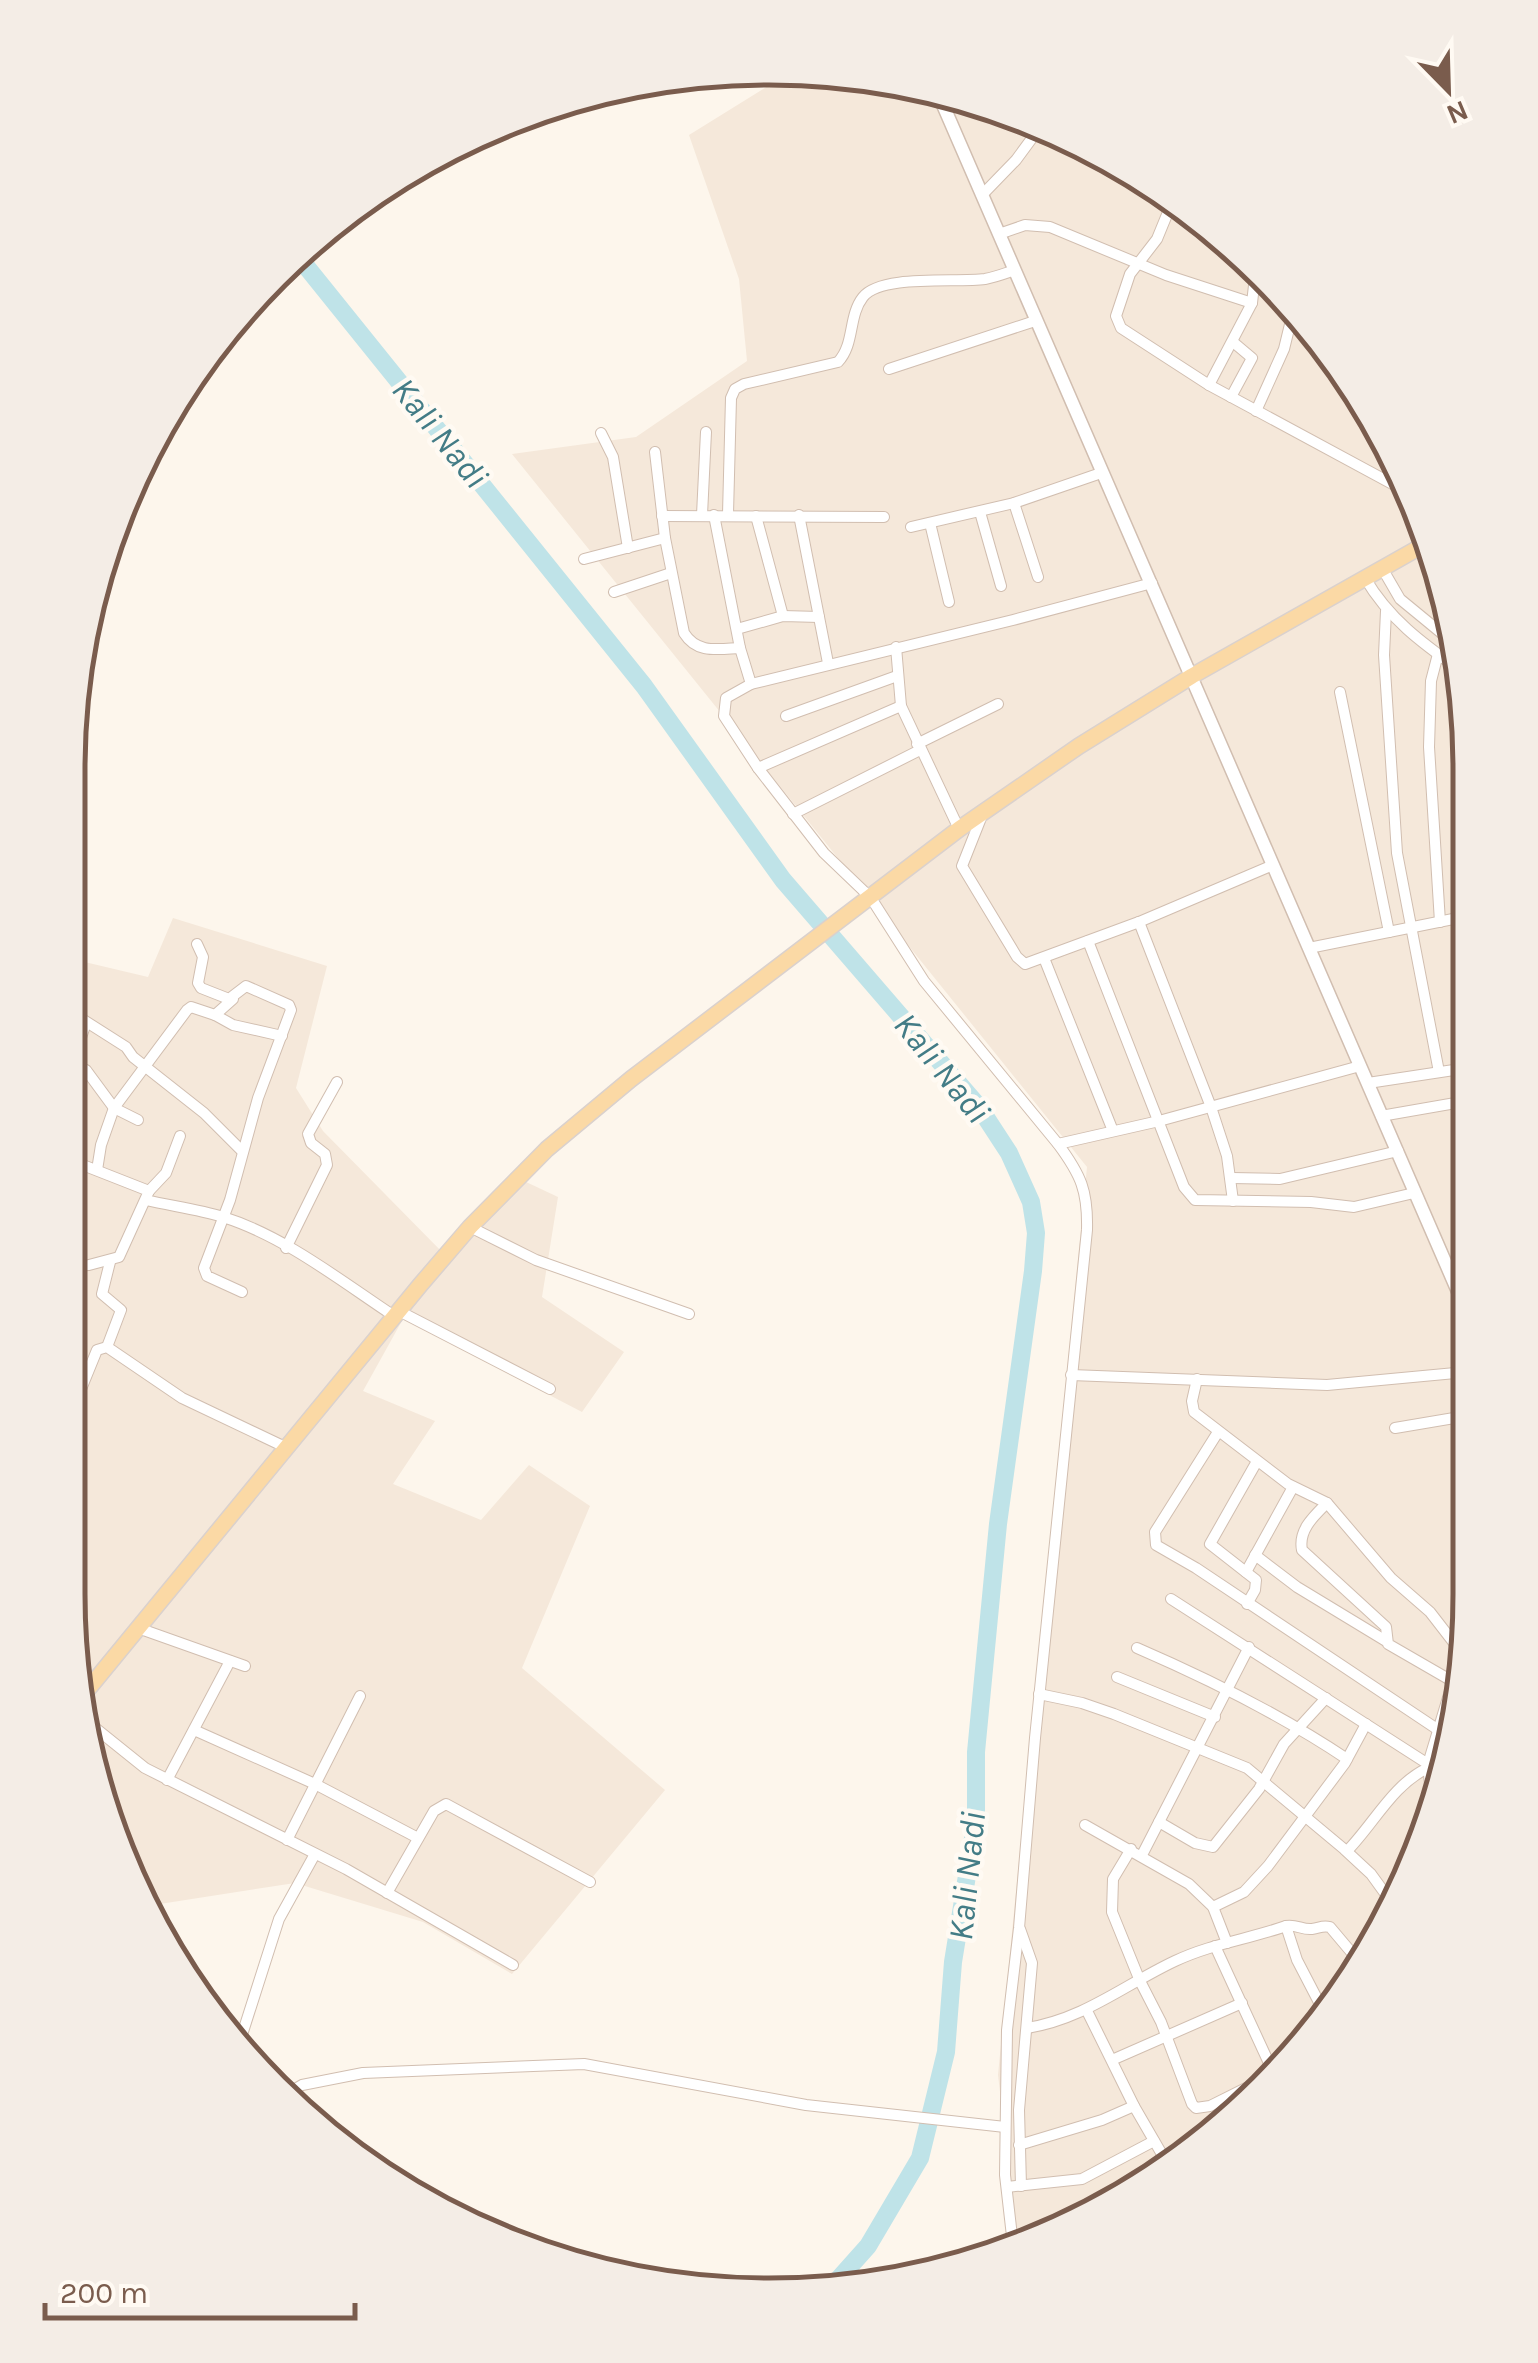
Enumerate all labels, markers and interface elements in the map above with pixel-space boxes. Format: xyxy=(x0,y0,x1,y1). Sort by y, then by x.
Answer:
north arrow xyxy=(1398,40,1498,140)
text: N xyxy=(1442,93,1473,132)
water label: Kali Nadi xyxy=(383,370,497,496)
water label: Kali Nadi xyxy=(885,1005,999,1131)
water label: Kali Nadi xyxy=(940,1809,994,1943)
scale bar xyxy=(45,2258,355,2320)
text: 200 m xyxy=(60,2275,148,2311)

